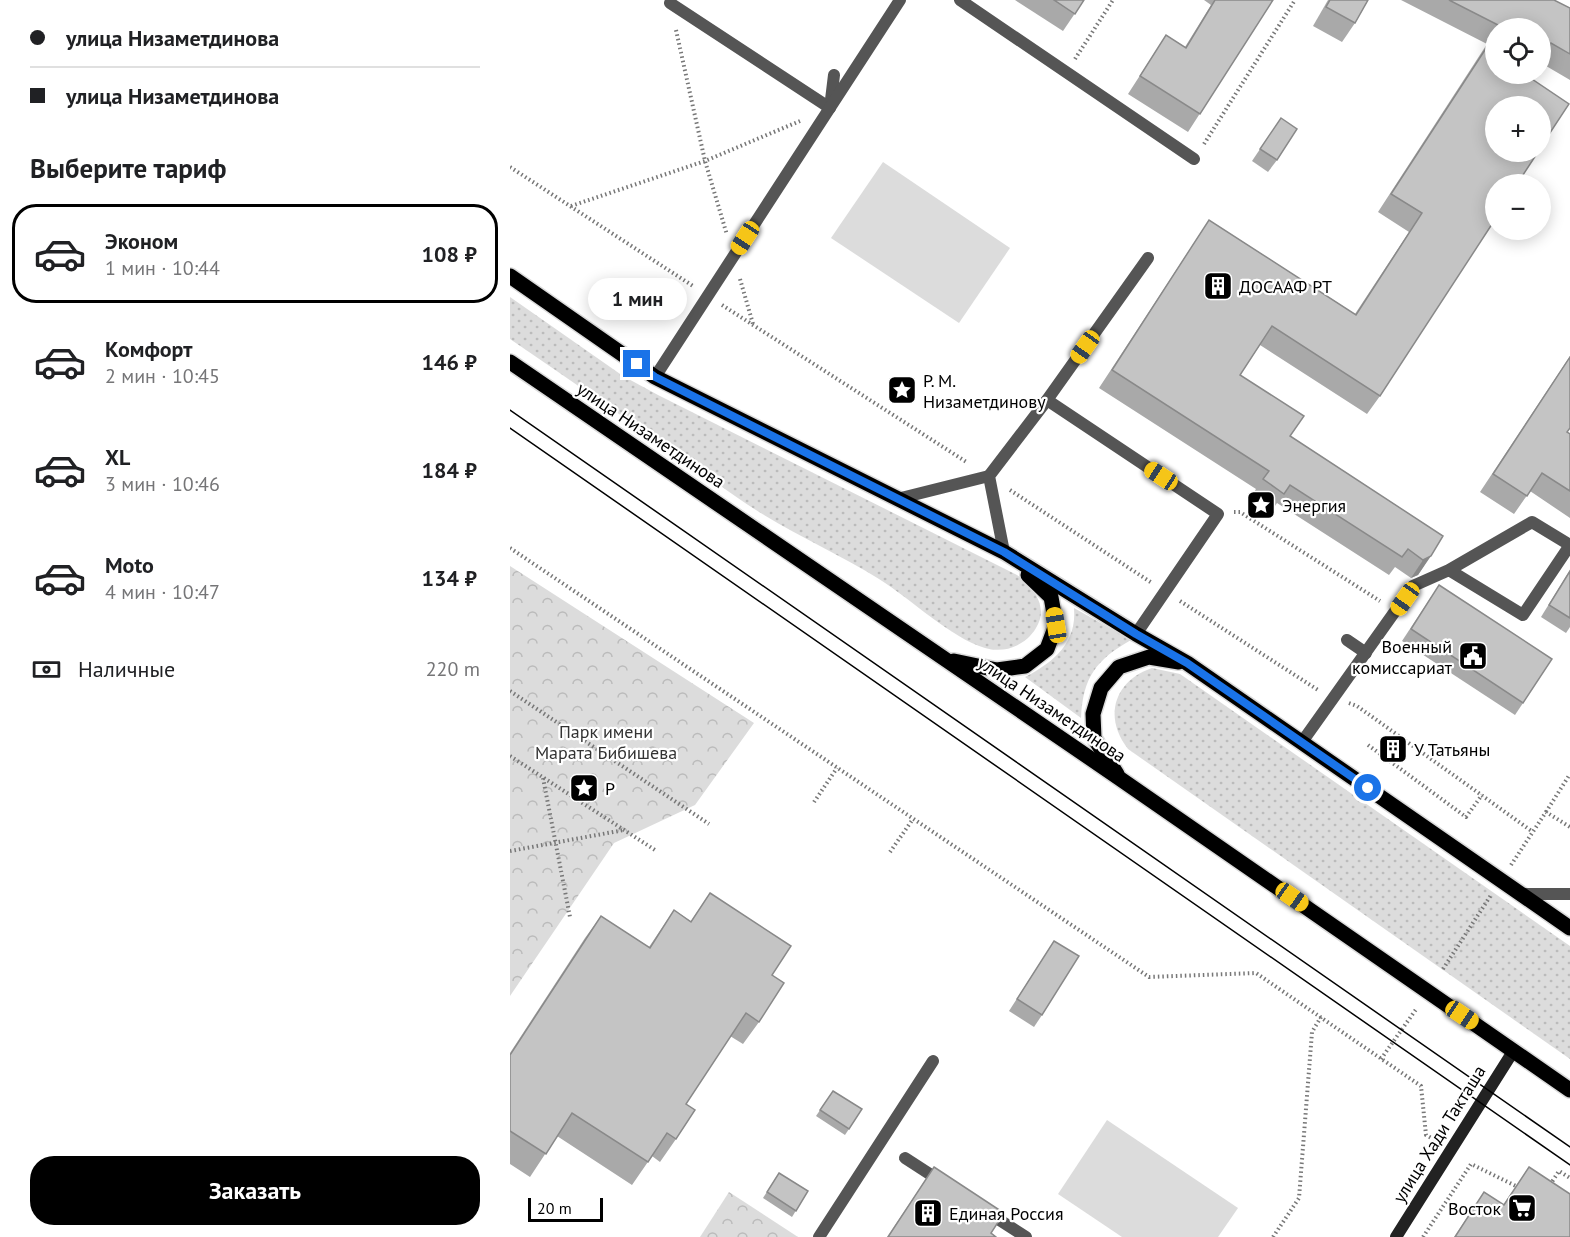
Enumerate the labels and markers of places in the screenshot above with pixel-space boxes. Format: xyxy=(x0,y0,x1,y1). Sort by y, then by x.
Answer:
building icon: ДОСААФ РТ xyxy=(1202,270,1234,302)
place label: ДОСААФ РТ xyxy=(1239,275,1332,298)
place label: Р. М. Низаметдинову xyxy=(923,369,1046,413)
place icon: Р. М. Низаметдинову xyxy=(886,374,918,406)
place icon: Энергия xyxy=(1245,489,1277,521)
place label: Энергия xyxy=(1282,494,1346,517)
place label: Военный комиссариат xyxy=(1352,635,1453,679)
public building icon: Военный комиссариат xyxy=(1457,640,1489,672)
building icon: У Татьяны xyxy=(1377,733,1409,765)
place label: У Татьяны xyxy=(1414,738,1490,761)
place icon: Р xyxy=(568,772,600,804)
place label: Р xyxy=(605,777,615,800)
supermarket icon: Восток xyxy=(1506,1192,1538,1224)
building icon: Единая Россия xyxy=(912,1197,944,1229)
place label: Восток xyxy=(1448,1197,1501,1220)
place label: Единая Россия xyxy=(949,1202,1063,1225)

